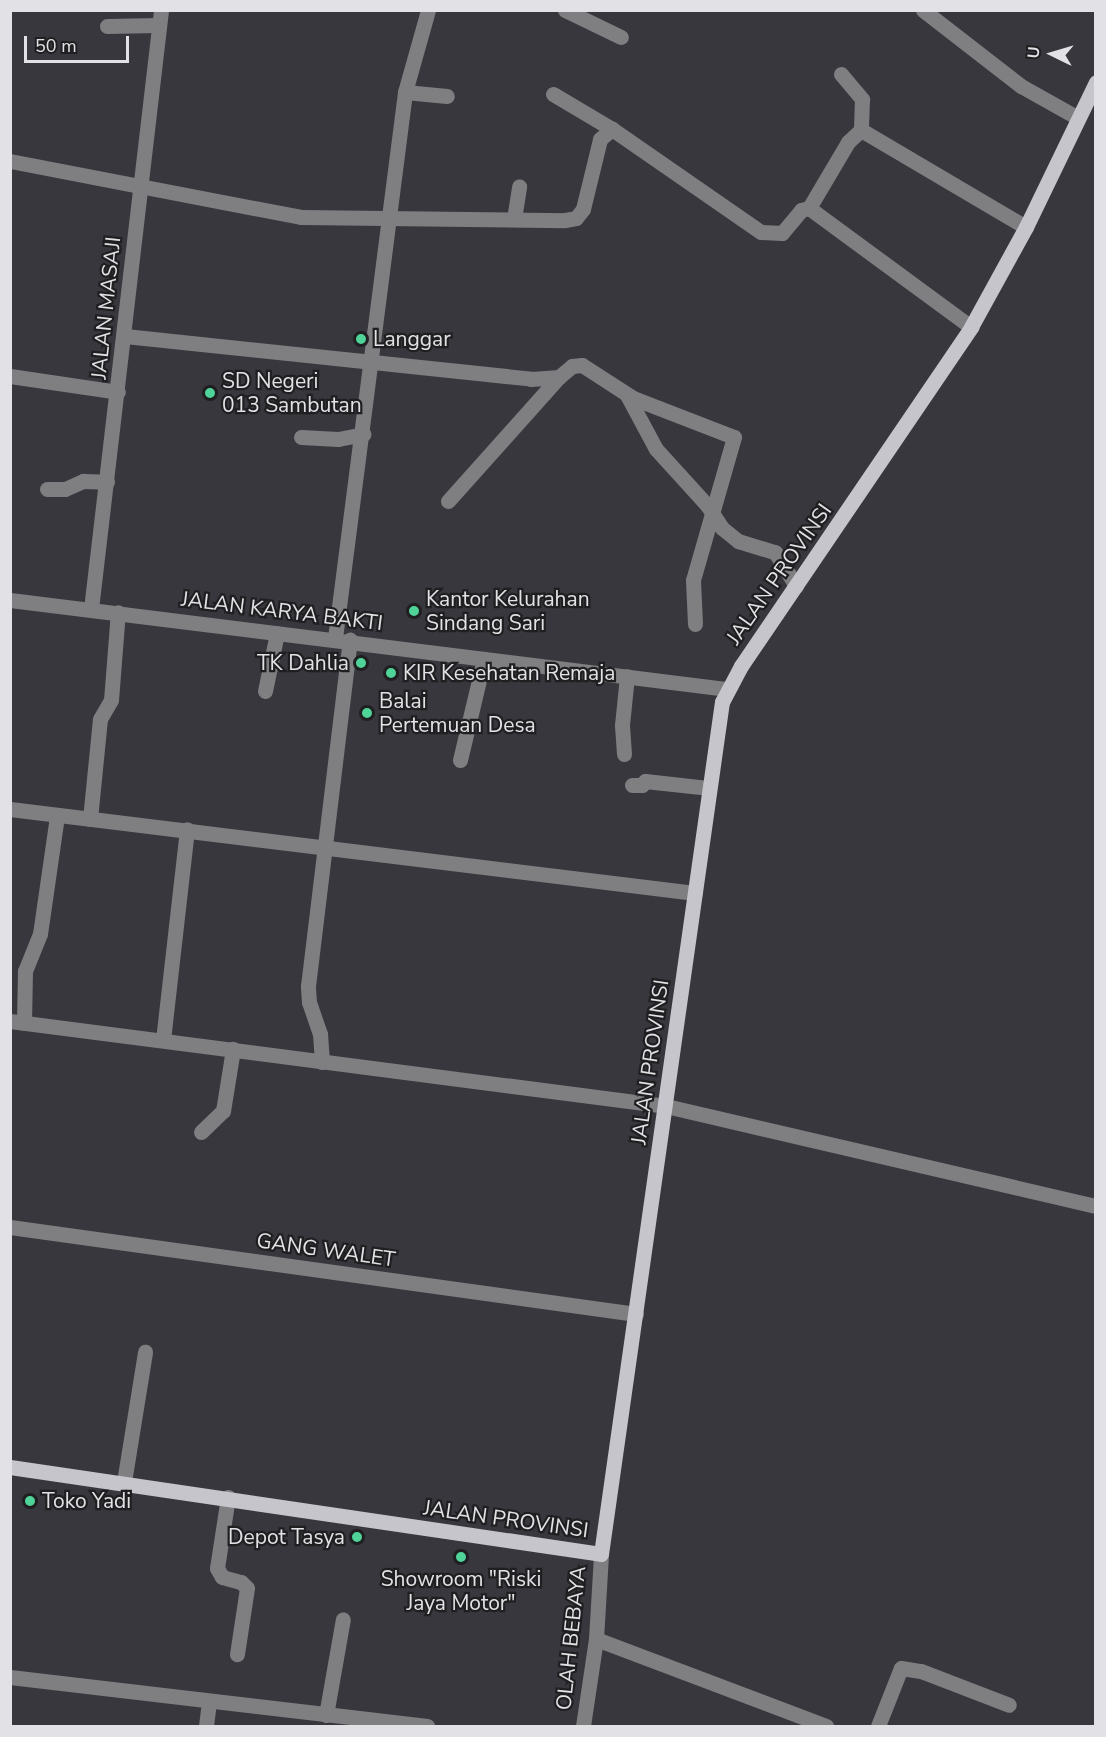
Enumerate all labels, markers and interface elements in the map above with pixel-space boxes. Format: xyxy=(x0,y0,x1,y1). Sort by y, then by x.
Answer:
scale bar xyxy=(27,24,132,62)
north arrow xyxy=(1022,24,1082,84)
text: 50 m xyxy=(35,34,77,58)
text: U xyxy=(1023,46,1046,59)
street label: JALAN MASAJI xyxy=(86,235,126,381)
place label: Langgar xyxy=(373,326,451,352)
marker: Langgar xyxy=(354,332,368,346)
place label: SD Negeri 013 Sambutan xyxy=(222,368,362,418)
marker: SD Negeri 013 Sambutan xyxy=(203,386,217,400)
street label: JALAN PROVINSI xyxy=(721,499,837,649)
street label: JALAN KARYA BAKTI xyxy=(180,586,384,636)
place label: Kantor Kelurahan Sindang Sari xyxy=(426,586,590,636)
marker: Kantor Kelurahan Sindang Sari xyxy=(407,604,421,618)
place label: TK Dahlia xyxy=(257,650,349,676)
marker: TK Dahlia xyxy=(354,656,368,670)
place label: KIR Kesehatan Remaja xyxy=(403,660,615,686)
marker: KIR Kesehatan Remaja xyxy=(384,666,398,680)
place label: Balai Pertemuan Desa xyxy=(379,688,536,738)
marker: Balai Pertemuan Desa xyxy=(360,706,374,720)
street label: JALAN PROVINSI xyxy=(626,978,674,1146)
street label: GANG WALET xyxy=(255,1228,397,1272)
place label: Toko Yadi xyxy=(42,1488,131,1514)
marker: Toko Yadi xyxy=(23,1494,37,1508)
street label: JALAN PROVINSI xyxy=(422,1495,590,1543)
place label: Depot Tasya xyxy=(228,1524,345,1550)
marker: Depot Tasya xyxy=(350,1530,364,1544)
marker: Showroom "Riski Jaya Motor" xyxy=(454,1550,468,1564)
street label: OLAH BEBAYA xyxy=(551,1565,591,1711)
place label: Showroom "Riski Jaya Motor" xyxy=(381,1566,541,1616)

